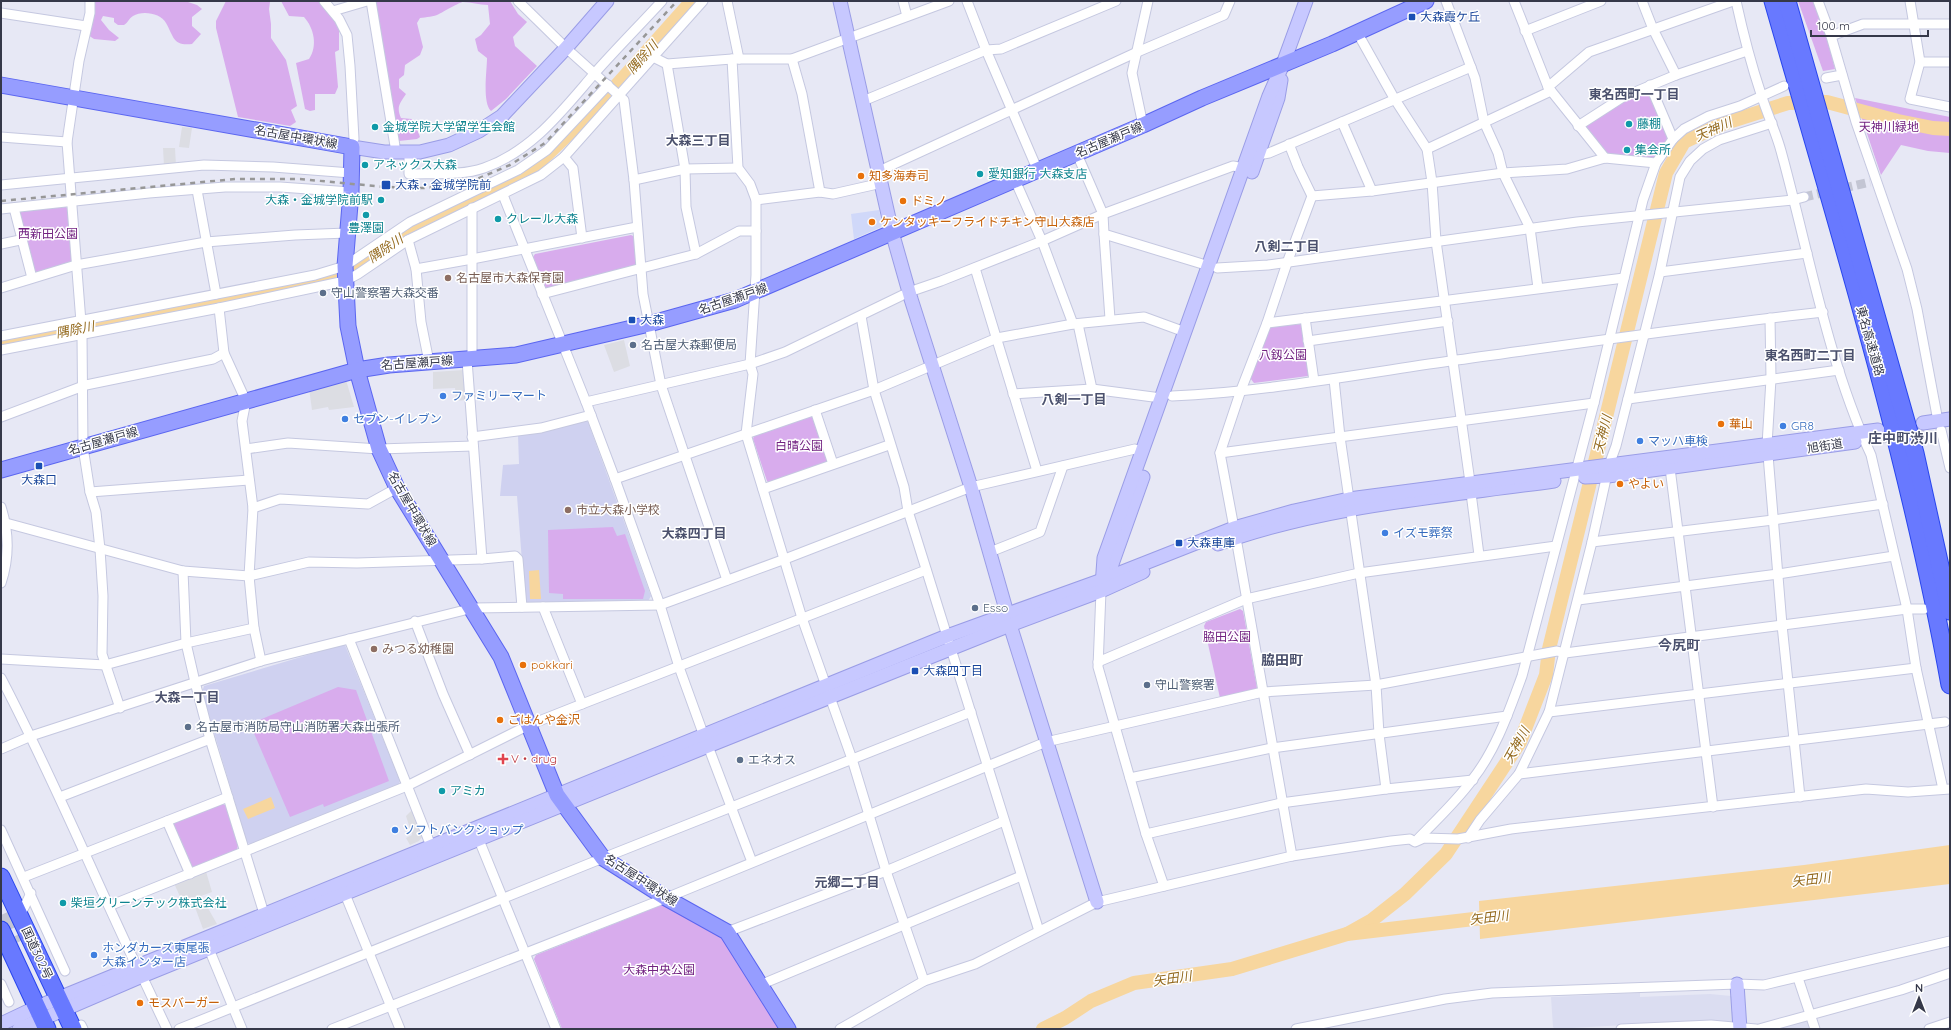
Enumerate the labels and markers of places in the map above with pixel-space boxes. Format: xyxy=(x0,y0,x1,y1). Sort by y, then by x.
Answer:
place label: 大森霞ケ丘 xyxy=(1420,9,1480,24)
marker: 大森霞ケ丘 xyxy=(1407,12,1417,22)
place label: 藤棚 xyxy=(1637,116,1661,131)
place label: 金城学院大学留学生会館 xyxy=(383,119,515,134)
marker: 藤棚 xyxy=(1624,119,1634,129)
marker: 金城学院大学留学生会館 xyxy=(370,122,380,132)
place label: 集会所 xyxy=(1635,142,1671,157)
marker: 集会所 xyxy=(1622,145,1632,155)
place label: アネックス大森 xyxy=(373,157,457,172)
marker: アネックス大森 xyxy=(360,160,370,170)
place label: 愛知銀行 大森支店 xyxy=(988,166,1087,181)
place label: 知多海寿司 xyxy=(869,168,929,183)
marker: 愛知銀行 大森支店 xyxy=(975,169,985,179)
marker: 知多海寿司 xyxy=(856,171,866,181)
place label: 大森・金城学院前 xyxy=(395,177,491,192)
marker: 大森・金城学院前 xyxy=(380,179,392,191)
place label: 大森・金城学院前駅 xyxy=(265,192,373,207)
place label: ドミノ xyxy=(911,193,947,208)
marker: 大森・金城学院前駅 xyxy=(376,195,386,205)
marker: ドミノ xyxy=(898,196,908,206)
marker: 豊澤園 xyxy=(361,210,371,220)
place label: クレール大森 xyxy=(506,211,578,226)
marker: クレール大森 xyxy=(493,214,503,224)
place label: ケンタッキーフライドチキン守山大森店 xyxy=(880,214,1095,229)
marker: ケンタッキーフライドチキン守山大森店 xyxy=(867,217,877,227)
place label: 豊澤園 xyxy=(348,220,384,235)
place label: 名古屋市大森保育園 xyxy=(456,270,564,285)
marker: 名古屋市大森保育園 xyxy=(443,273,453,283)
place label: 守山警察署大森交番 xyxy=(331,285,439,300)
marker: 守山警察署大森交番 xyxy=(318,288,328,298)
place label: 大森 xyxy=(640,312,664,327)
marker: 大森 xyxy=(627,315,637,325)
place label: 名古屋大森郵便局 xyxy=(641,337,737,352)
marker: 名古屋大森郵便局 xyxy=(628,340,638,350)
place label: ファミリーマート xyxy=(451,388,547,403)
marker: ファミリーマート xyxy=(438,391,448,401)
place label: セブン-イレブン xyxy=(353,411,442,426)
marker: セブン-イレブン xyxy=(340,414,350,424)
place label: 華山 xyxy=(1729,416,1753,431)
place label: GR8 xyxy=(1791,418,1814,433)
marker: 華山 xyxy=(1716,419,1726,429)
marker: GR8 xyxy=(1778,421,1788,431)
place label: マッハ車検 xyxy=(1648,433,1708,448)
marker: マッハ車検 xyxy=(1635,436,1645,446)
marker: 大森口 xyxy=(34,461,44,471)
place label: 大森口 xyxy=(21,472,57,487)
place label: やよい xyxy=(1628,476,1664,491)
marker: やよい xyxy=(1615,479,1625,489)
place label: 市立大森小学校 xyxy=(576,502,660,517)
marker: 市立大森小学校 xyxy=(563,505,573,515)
place label: イズモ葬祭 xyxy=(1393,525,1453,540)
marker: イズモ葬祭 xyxy=(1380,528,1390,538)
place label: 大森車庫 xyxy=(1187,535,1235,550)
marker: 大森車庫 xyxy=(1174,538,1184,548)
place label: Esso xyxy=(983,600,1008,615)
marker: Esso xyxy=(970,603,980,613)
place label: みつる幼稚園 xyxy=(382,641,454,656)
marker: みつる幼稚園 xyxy=(369,644,379,654)
place label: pokkari xyxy=(531,657,573,672)
marker: pokkari xyxy=(518,660,528,670)
place label: 大森四丁目 xyxy=(923,663,983,678)
marker: 大森四丁目 xyxy=(910,666,920,676)
place label: 守山警察署 xyxy=(1155,677,1215,692)
marker: 守山警察署 xyxy=(1142,680,1152,690)
place label: ごはんや金沢 xyxy=(508,712,580,727)
marker: ごはんや金沢 xyxy=(495,715,505,725)
place label: 名古屋市消防局守山消防署大森出張所 xyxy=(196,719,400,734)
marker: 名古屋市消防局守山消防署大森出張所 xyxy=(183,722,193,732)
place label: V・drug xyxy=(511,751,557,766)
place label: エネオス xyxy=(748,752,796,767)
marker: V・drug xyxy=(498,754,508,764)
marker: エネオス xyxy=(735,755,745,765)
place label: アミカ xyxy=(450,783,486,798)
marker: アミカ xyxy=(437,786,447,796)
place label: ソフトバンクショップ xyxy=(403,822,524,837)
marker: ソフトバンクショップ xyxy=(390,825,400,835)
place label: 柴垣グリーンテック株式会社 xyxy=(71,895,226,910)
marker: 柴垣グリーンテック株式会社 xyxy=(58,898,68,908)
place label: ホンダカーズ東尾張 大森インター店 xyxy=(102,940,209,969)
marker: ホンダカーズ東尾張 大森インター店 xyxy=(89,950,99,960)
place label: モスバーガー xyxy=(148,995,220,1010)
marker: モスバーガー xyxy=(135,998,145,1008)

